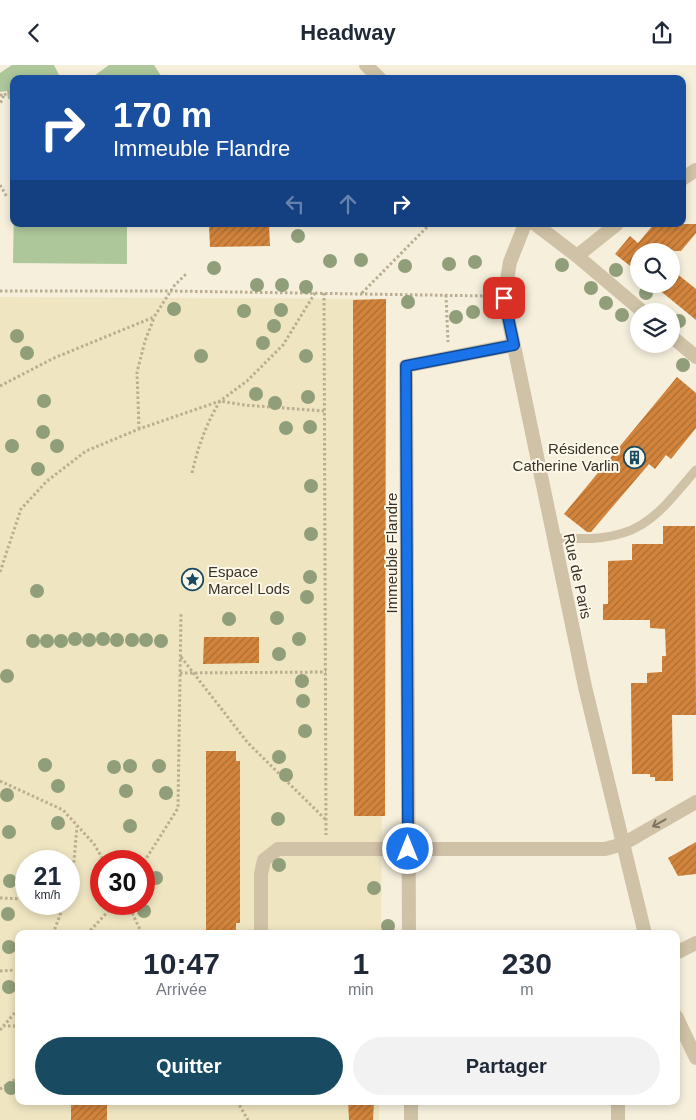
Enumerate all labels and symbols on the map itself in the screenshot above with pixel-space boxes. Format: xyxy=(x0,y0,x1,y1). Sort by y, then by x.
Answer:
pin xyxy=(483,277,525,319)
place label: Résidence Catherine Varlin xyxy=(513,440,619,474)
building icon: Résidence Catherine Varlin xyxy=(623,445,647,469)
street label: Immeuble Flandre xyxy=(383,493,400,613)
street label: Rue de Paris xyxy=(561,532,595,620)
place label: Espace Marcel Lods xyxy=(208,563,290,597)
place icon: Espace Marcel Lods xyxy=(180,568,204,592)
one-way arrow xyxy=(652,818,667,828)
position arrow xyxy=(381,822,433,874)
speed limit sign: 30 xyxy=(90,850,155,915)

